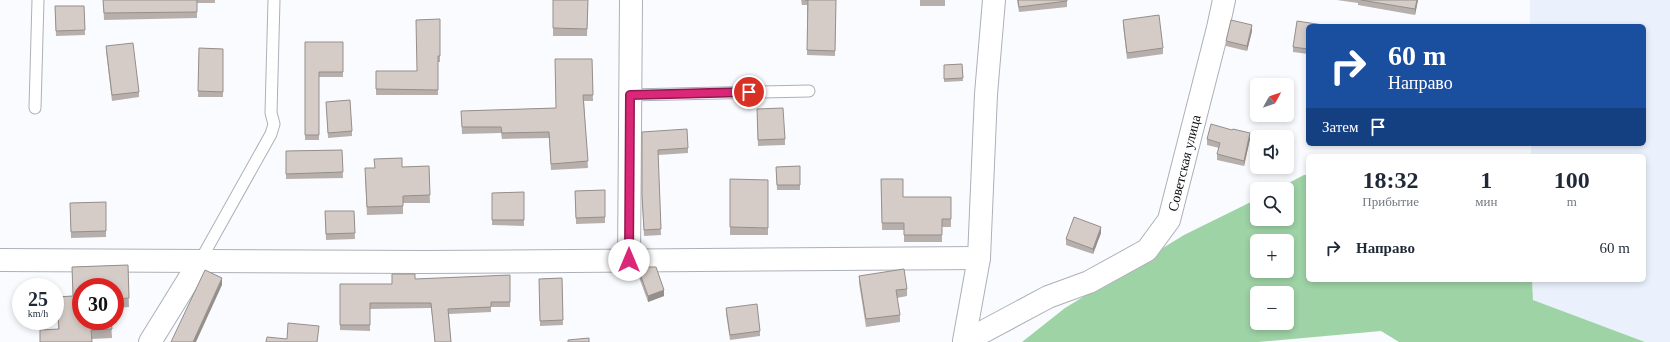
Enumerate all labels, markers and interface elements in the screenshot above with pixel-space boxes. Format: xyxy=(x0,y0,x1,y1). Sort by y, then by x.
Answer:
icon: right xyxy=(1322,40,1374,92)
text: 60 m xyxy=(1388,40,1446,71)
text: Направо xyxy=(1388,73,1453,93)
pin xyxy=(732,75,766,109)
north arrow xyxy=(1250,78,1294,122)
map controls xyxy=(1250,78,1294,330)
icon: arrive xyxy=(738,81,760,103)
street label: Советская улица xyxy=(1165,113,1204,213)
icon: arrive xyxy=(1367,116,1389,138)
text: Затем xyxy=(1322,119,1359,135)
button: sound xyxy=(1250,130,1294,174)
text: 18:32 xyxy=(1363,167,1419,193)
text: 1 xyxy=(1480,167,1492,193)
text: 100 xyxy=(1554,167,1590,193)
button: search xyxy=(1250,182,1294,226)
text: Прибытие xyxy=(1362,194,1419,209)
text: мин xyxy=(1475,194,1497,209)
text: m xyxy=(1567,194,1577,209)
button: + xyxy=(1250,234,1294,278)
icon: right xyxy=(1322,237,1344,259)
position arrow xyxy=(608,239,650,281)
text: Направо xyxy=(1356,240,1415,256)
text: 60 m xyxy=(1600,240,1630,256)
speed limit sign: 30 xyxy=(72,278,124,330)
button: − xyxy=(1250,286,1294,330)
text: 25 xyxy=(28,288,48,310)
text: km/h xyxy=(28,308,48,319)

